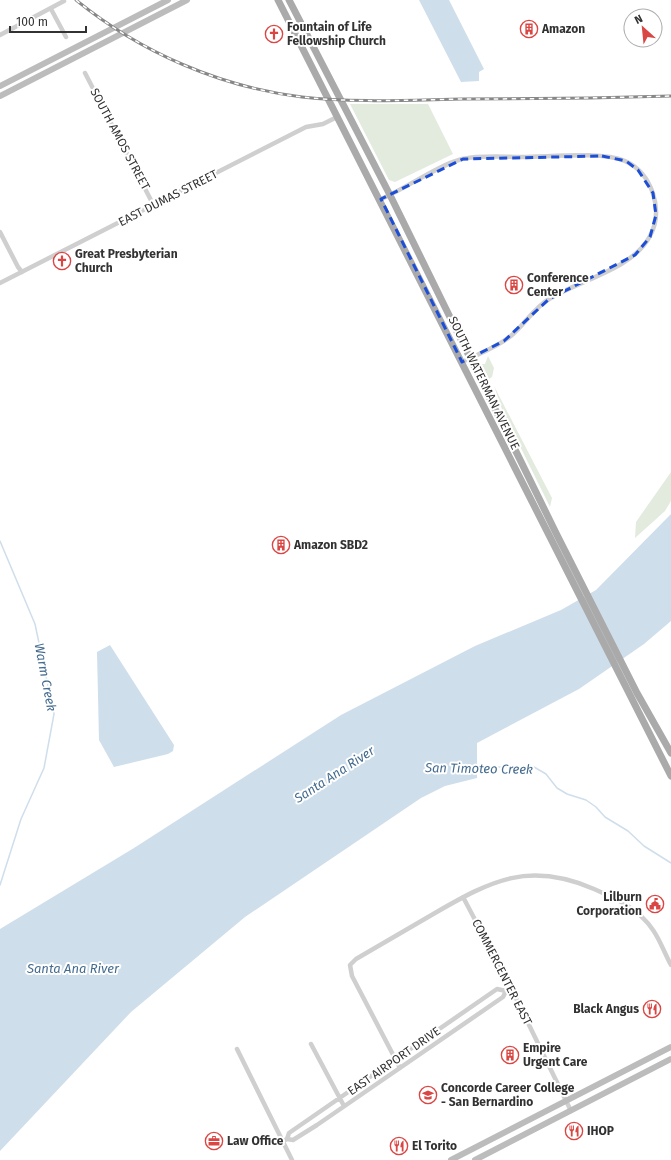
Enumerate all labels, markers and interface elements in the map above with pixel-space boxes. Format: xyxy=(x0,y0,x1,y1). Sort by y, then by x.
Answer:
scale bar xyxy=(10,8,86,34)
north arrow xyxy=(623,8,663,48)
text: N xyxy=(632,12,645,27)
text: 100 m xyxy=(16,15,48,29)
building icon: Amazon xyxy=(519,19,539,39)
place label: Fountain of Life Fellowship Church xyxy=(287,20,386,48)
place label: Amazon xyxy=(541,22,585,36)
church icon: Fountain of Life Fellowship Church xyxy=(264,24,284,44)
street label: SOUTH AMOS STREET xyxy=(87,86,153,193)
street label: EAST DUMAS STREET xyxy=(116,167,221,229)
place label: Great Presbyterian Church xyxy=(75,247,178,275)
church icon: Great Presbyterian Church xyxy=(52,251,72,271)
place label: Conference Center xyxy=(527,271,589,299)
building icon: Conference Center xyxy=(504,275,524,295)
street label: SOUTH WATERMAN AVENUE xyxy=(446,314,522,452)
building icon: Amazon SBD2 xyxy=(271,535,291,555)
place label: Amazon SBD2 xyxy=(293,538,368,552)
water label: Warm Creek xyxy=(32,642,59,713)
water label: Santa Ana River xyxy=(291,742,378,806)
water label: San Timoteo Creek xyxy=(424,760,533,777)
place label: Lilburn Corporation xyxy=(576,890,642,918)
public building icon: Lilburn Corporation xyxy=(645,894,665,914)
street label: COMMERCENTER EAST xyxy=(469,917,535,1028)
water label: Santa Ana River xyxy=(26,961,120,976)
restaurant icon: Black Angus xyxy=(642,999,662,1019)
place label: Black Angus xyxy=(573,1002,639,1016)
street label: EAST AIRPORT DRIVE xyxy=(345,1024,443,1098)
place label: Empire Urgent Care xyxy=(523,1041,588,1069)
building icon: Empire Urgent Care xyxy=(500,1045,520,1065)
place label: Concorde Career College - San Bernardino xyxy=(441,1081,575,1109)
school or university icon: Concorde Career College - San Bernardino xyxy=(418,1085,438,1105)
restaurant icon: IHOP xyxy=(564,1121,584,1141)
place label: IHOP xyxy=(587,1124,614,1138)
office icon: Law Office xyxy=(204,1131,224,1151)
place label: Law Office xyxy=(227,1134,284,1148)
restaurant icon: El Torito xyxy=(389,1136,409,1156)
place label: El Torito xyxy=(412,1139,457,1153)

